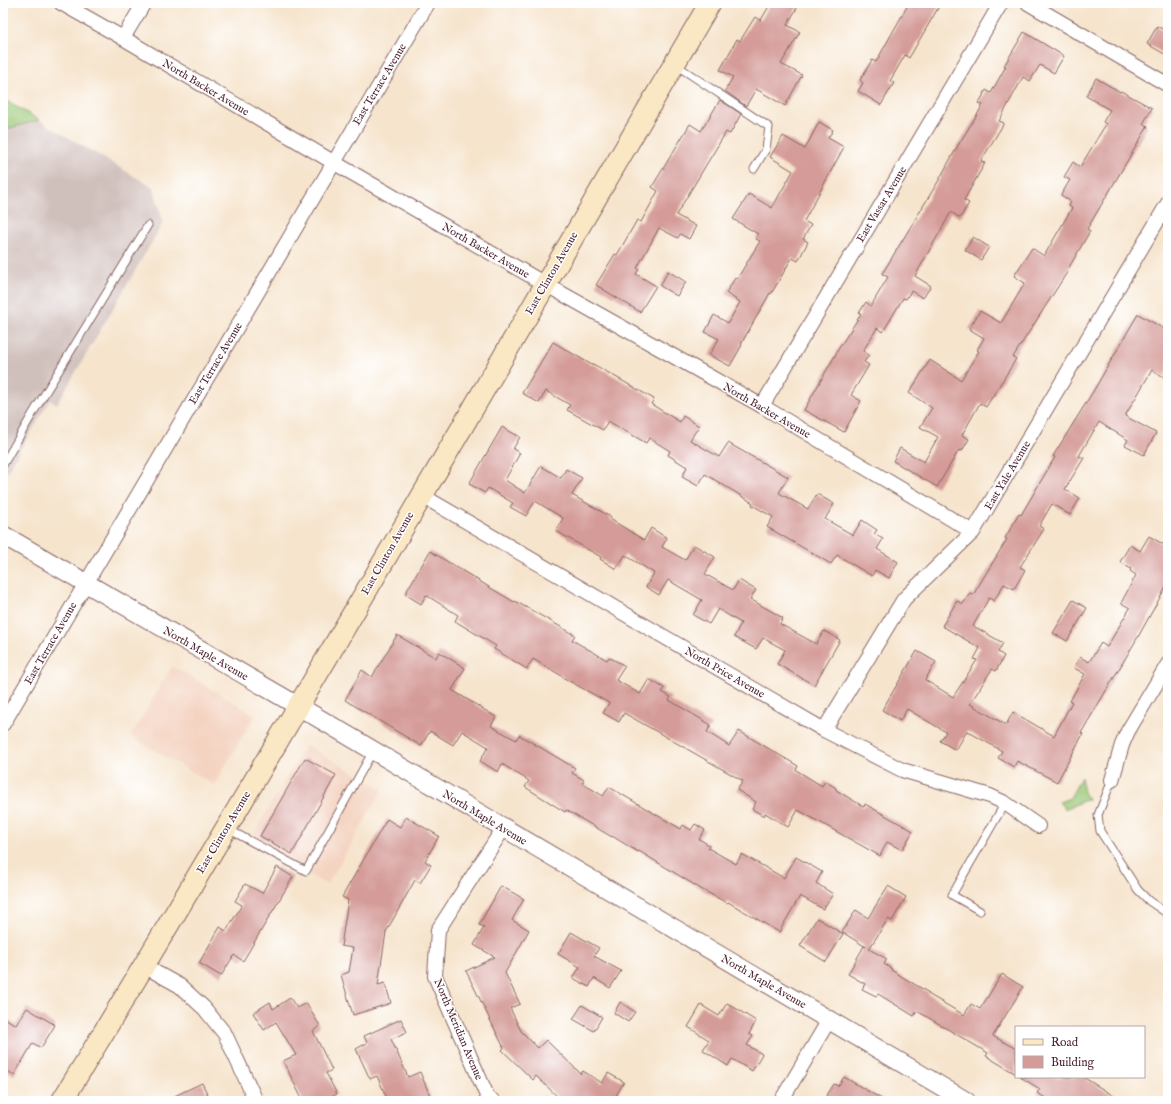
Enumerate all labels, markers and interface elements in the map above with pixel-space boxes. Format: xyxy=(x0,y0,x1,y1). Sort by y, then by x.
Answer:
street label: East Terrace Avenue xyxy=(350,41,410,128)
street label: North Backer Avenue xyxy=(160,56,251,119)
street label: East Vassar Avenue xyxy=(854,164,910,245)
street label: North Backer Avenue xyxy=(439,220,532,282)
street label: East Clinton Avenue xyxy=(522,229,581,318)
street label: East Terrace Avenue xyxy=(186,320,246,407)
street label: North Backer Avenue xyxy=(720,380,813,442)
street label: East Yale Avenue xyxy=(982,438,1034,513)
street label: East Clinton Avenue xyxy=(358,509,417,598)
street label: East Terrace Avenue xyxy=(22,600,80,687)
street label: North Maple Avenue xyxy=(160,624,251,684)
street label: North Price Avenue xyxy=(682,644,767,701)
street label: North Maple Avenue xyxy=(440,787,529,849)
street label: East Clinton Avenue xyxy=(194,789,254,876)
street label: North Maple Avenue xyxy=(718,952,809,1012)
street label: North Meridian Avenue xyxy=(430,977,486,1082)
legend xyxy=(1015,1026,1145,1078)
text: Road xyxy=(1051,1035,1079,1050)
text: Building xyxy=(1051,1055,1095,1070)

